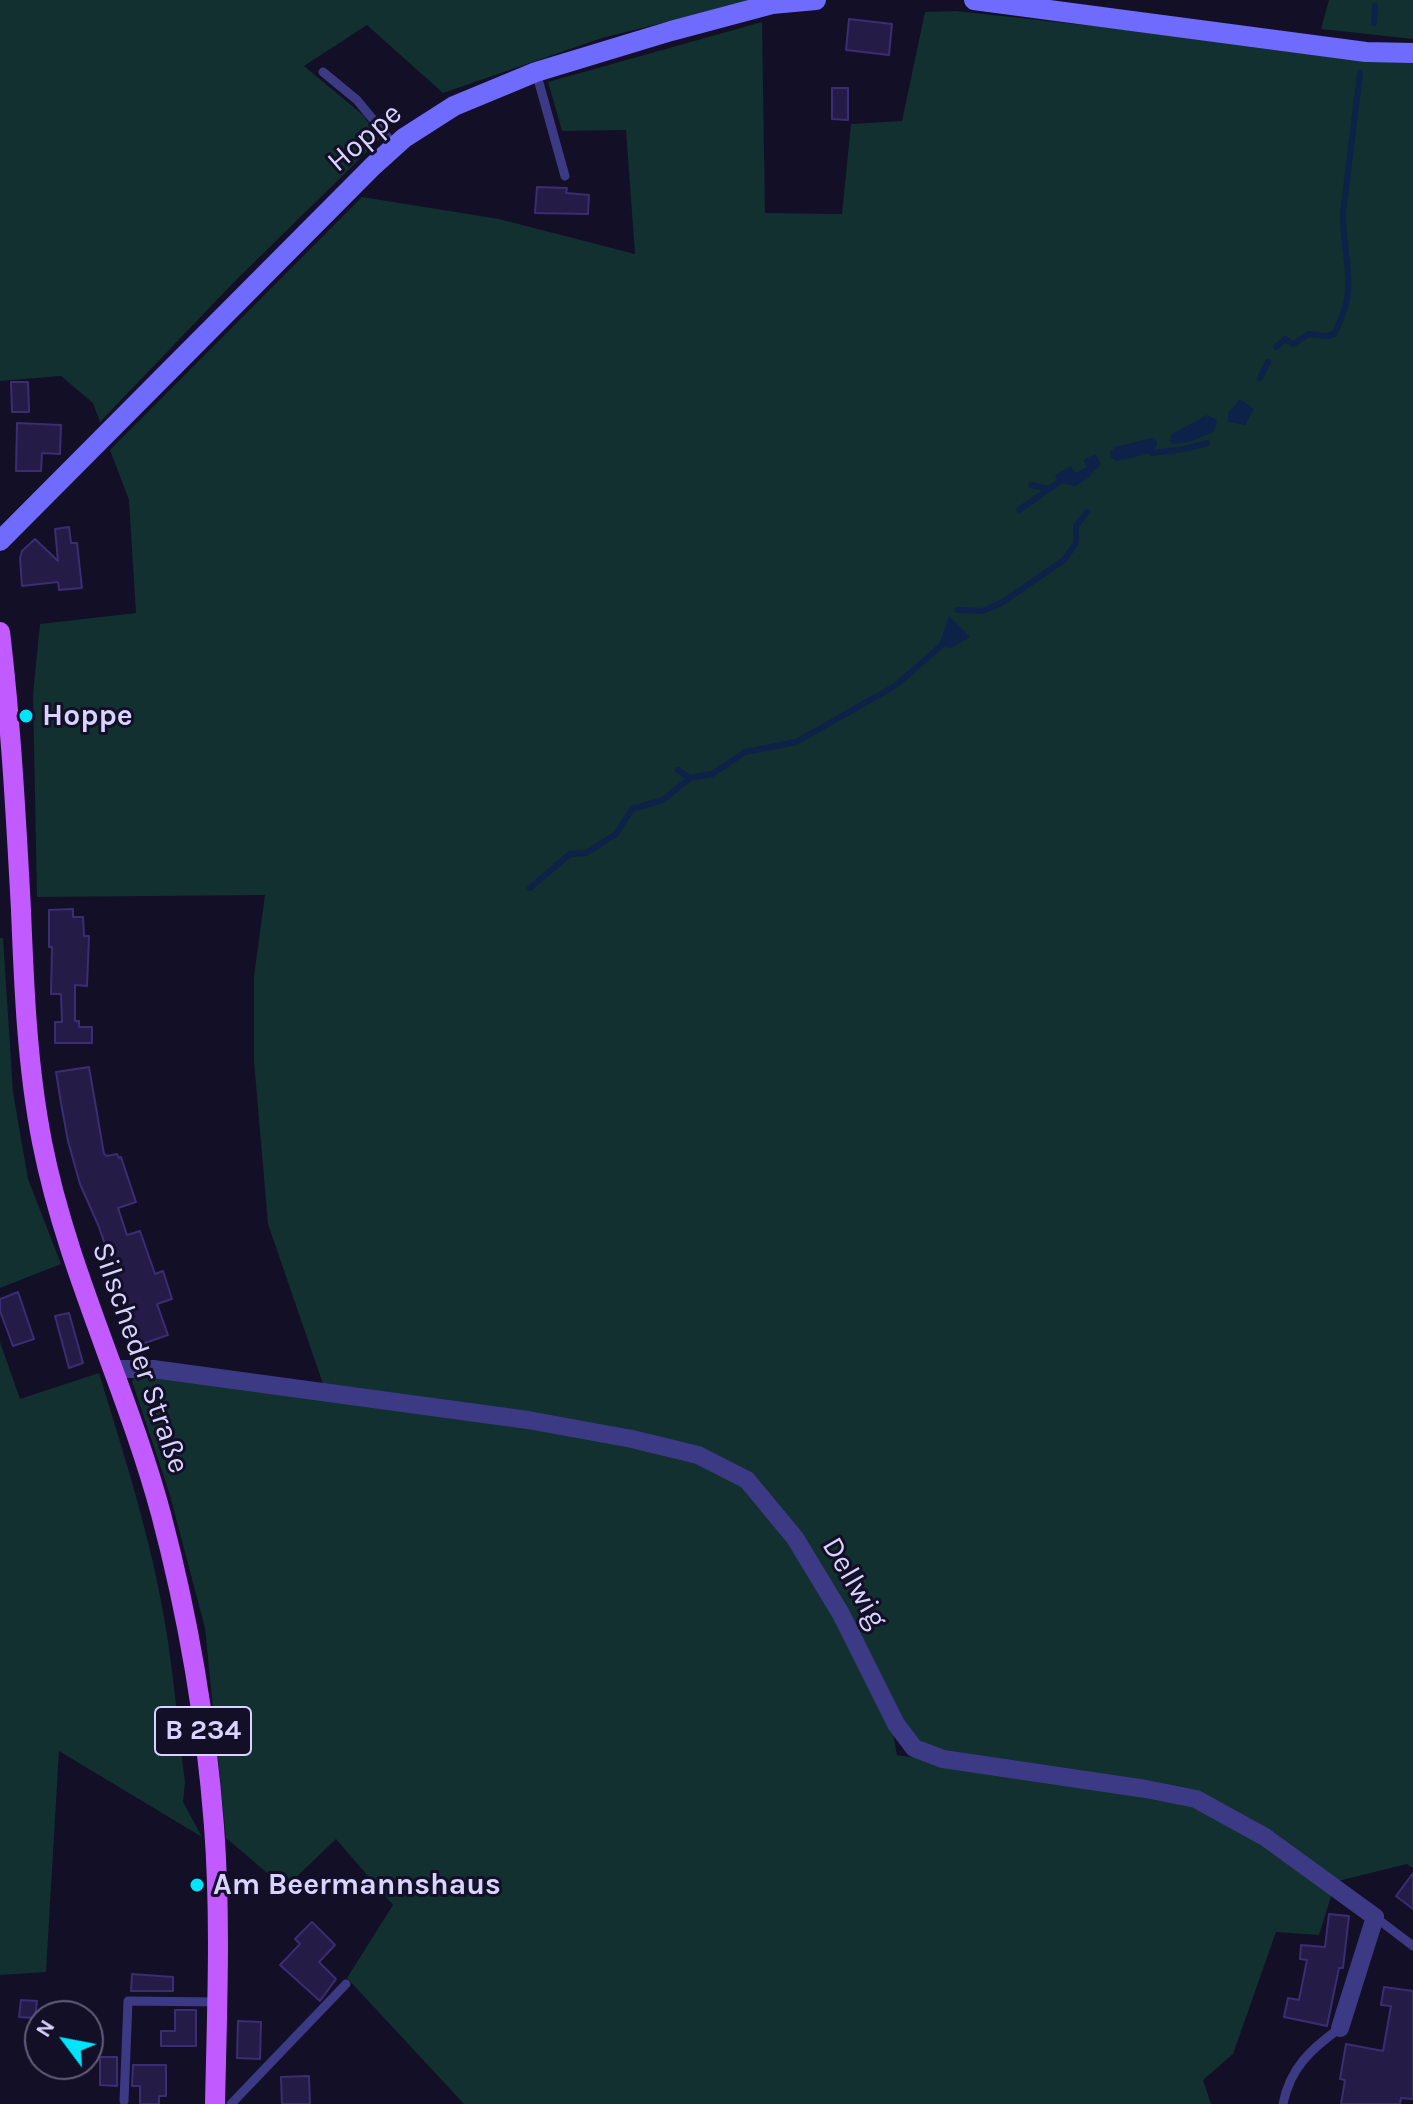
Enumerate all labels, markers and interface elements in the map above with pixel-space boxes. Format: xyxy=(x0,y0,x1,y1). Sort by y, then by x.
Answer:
street label: Hoppe xyxy=(320,96,410,180)
place label: Hoppe xyxy=(42,698,133,734)
marker: Hoppe xyxy=(17,707,35,725)
street label: Silscheder Straße xyxy=(84,1238,196,1478)
street label: Dellwig xyxy=(814,1531,894,1635)
road number: B 234 xyxy=(155,1707,251,1755)
place label: Am Beermannshaus xyxy=(213,1867,501,1903)
marker: Am Beermannshaus xyxy=(188,1876,206,1894)
north arrow xyxy=(24,2000,104,2080)
text: N xyxy=(30,2015,61,2042)

